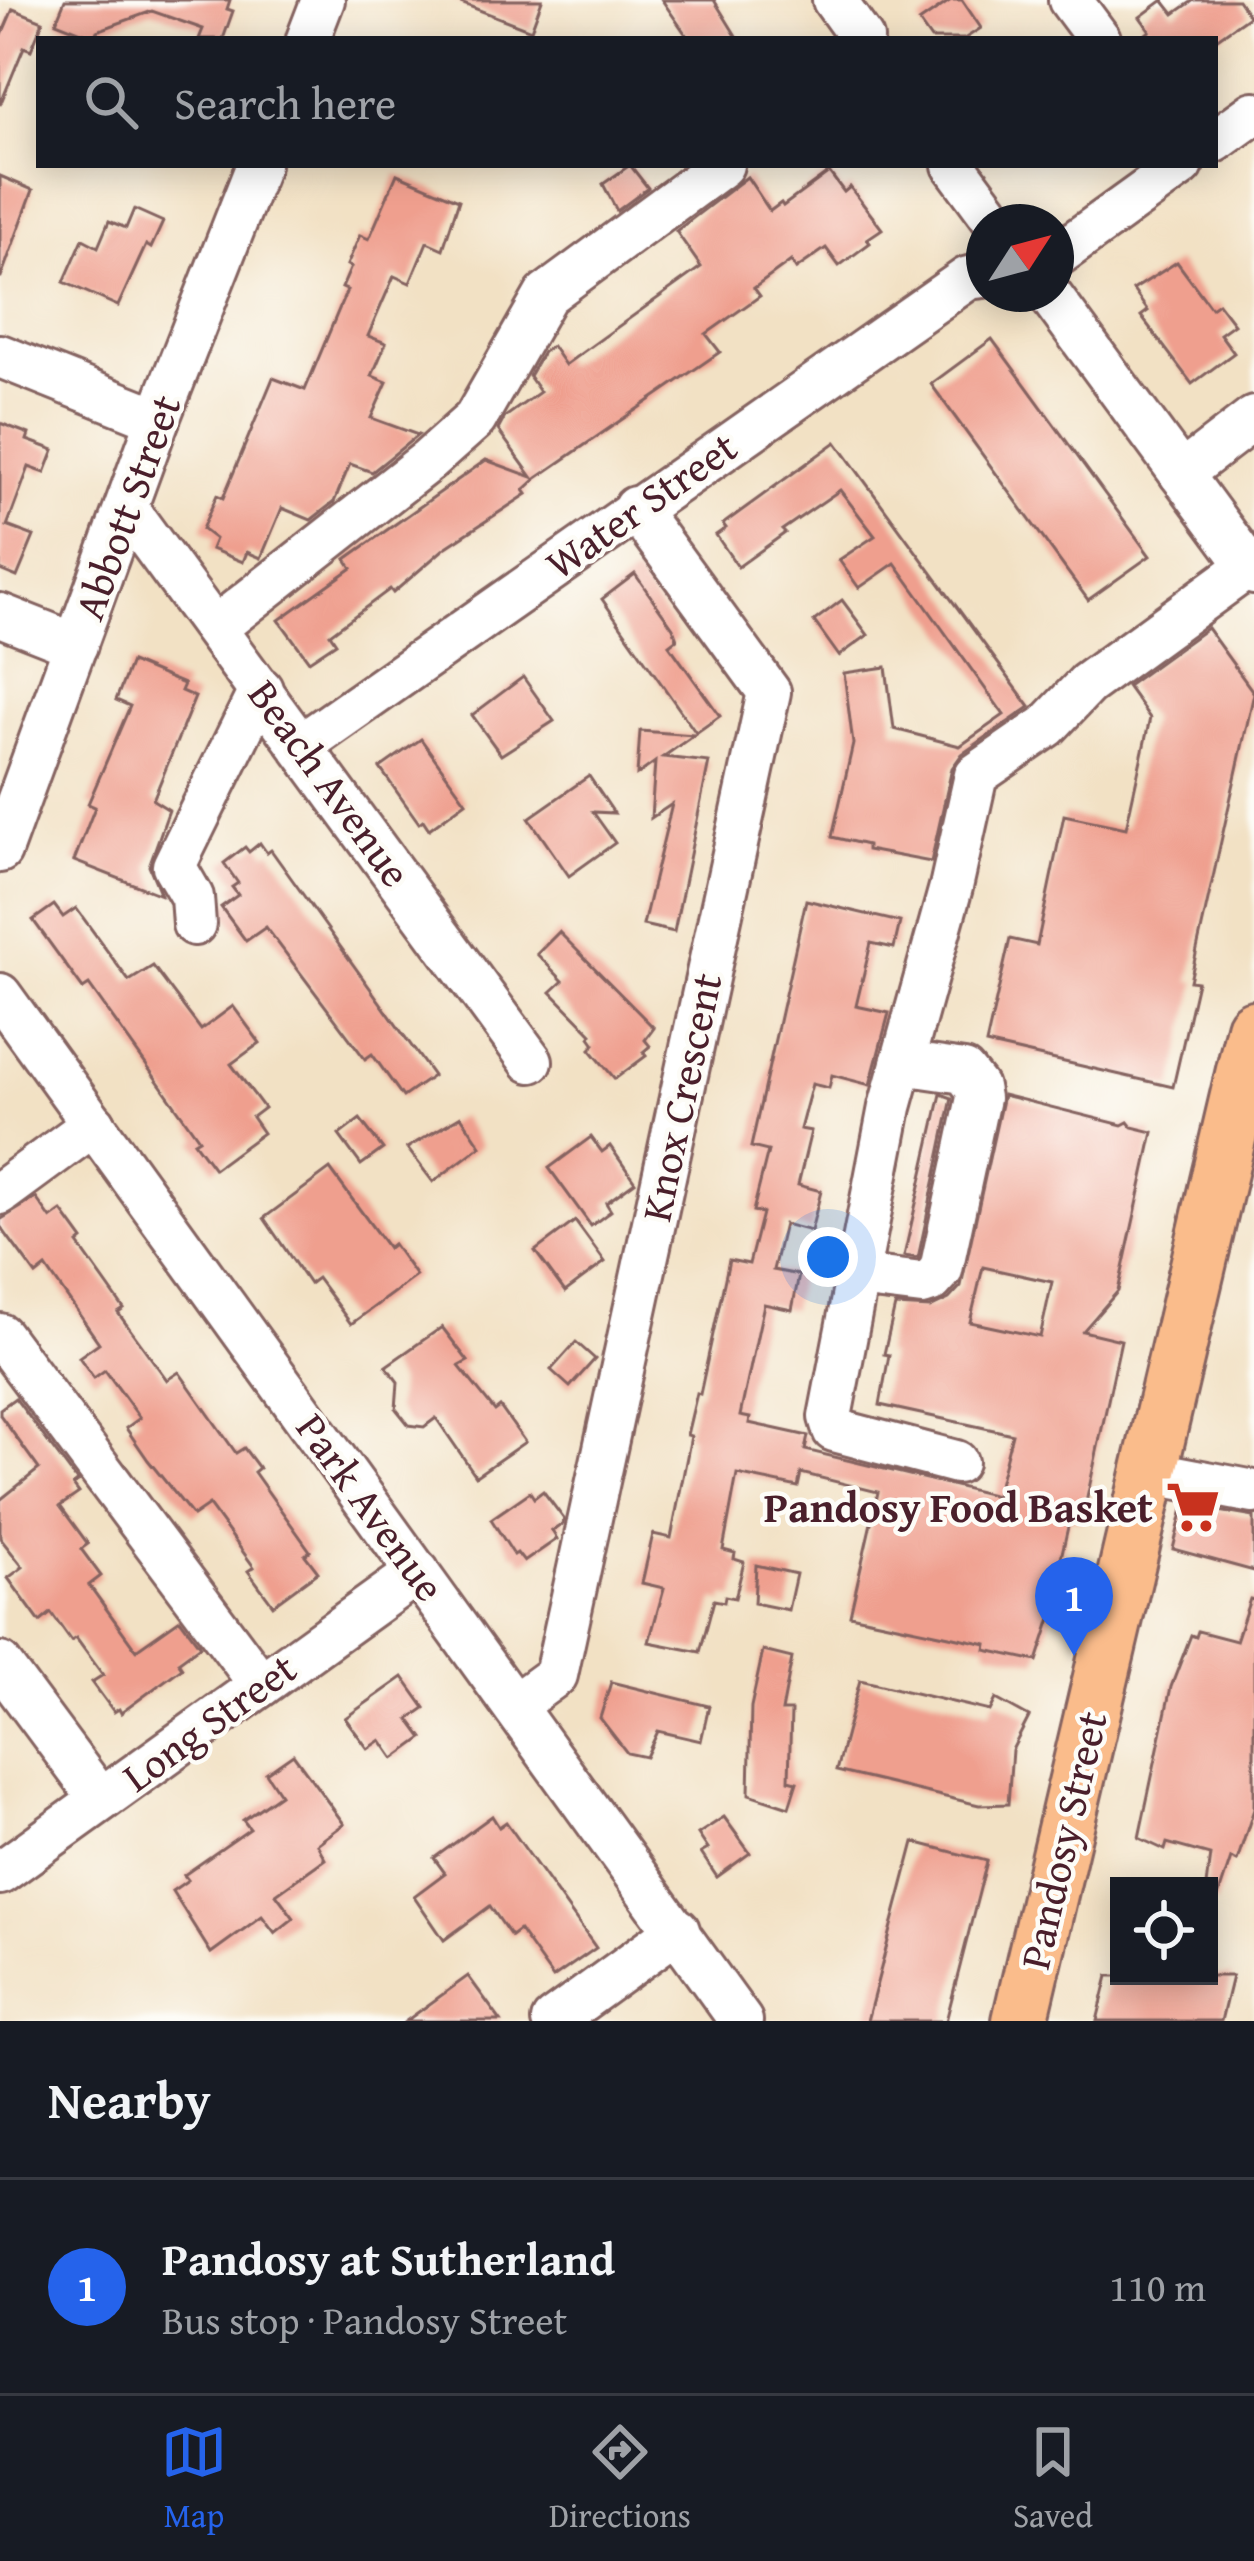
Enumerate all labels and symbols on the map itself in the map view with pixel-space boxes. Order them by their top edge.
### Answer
north arrow [966,204,1074,312]
street label: Abbott Street [58,386,196,628]
street label: Water Street [533,416,749,593]
street label: Beach Avenue [234,666,427,899]
street label: Knox Crescent [624,967,737,1227]
your location [798,1227,858,1287]
street label: Park Avenue [282,1400,461,1613]
place label: Pandosy Food Basket [764,1476,1153,1537]
supermarket icon: Pandosy Food Basket [1164,1478,1222,1536]
pin: 1 [1035,1557,1113,1656]
street label: Long Street [109,1637,308,1806]
street label: Pandosy Street [1003,1705,1122,1975]

